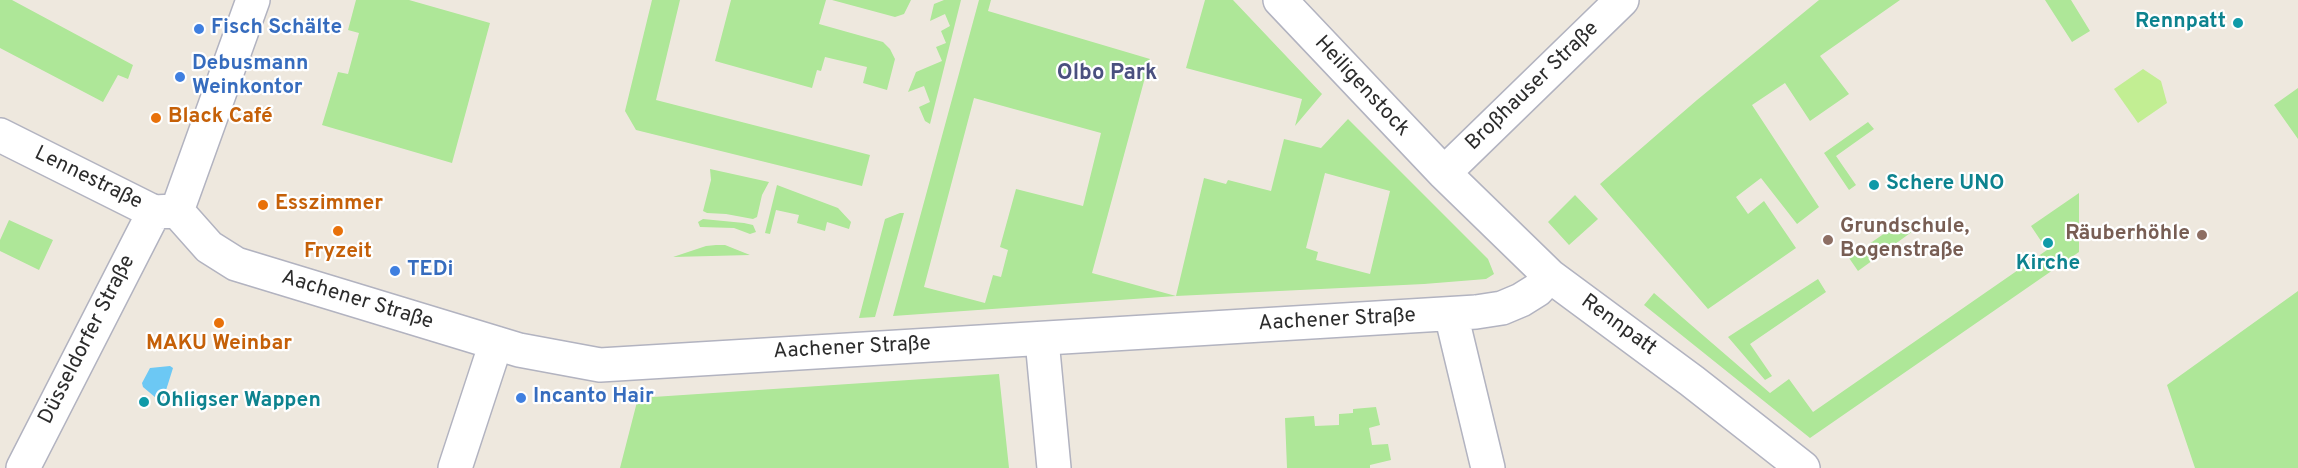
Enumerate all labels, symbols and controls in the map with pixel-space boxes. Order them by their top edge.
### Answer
place label: Rennpatt [2135,10,2226,36]
place label: Fisch Schälte [211,16,342,42]
marker: Rennpatt [2231,16,2245,30]
street label: Broßhauser Straße [1461,17,1605,157]
marker: Fisch Schälte [192,22,206,36]
street label: Heiligenstock [1308,31,1414,143]
place label: Debusmann Weinkontor [192,52,308,102]
district label: Olbo Park [1057,62,1157,88]
marker: Debusmann Weinkontor [173,70,187,84]
place label: Black Café [168,105,273,131]
marker: Black Café [149,111,163,125]
street label: Lennestraße [30,142,146,216]
place label: Schere UNO [1886,172,2004,198]
marker: Schere UNO [1867,178,1881,192]
place label: Esszimmer [275,192,383,218]
marker: Esszimmer [256,198,270,212]
place label: Grundschule, Bogenstraße [1840,215,1969,265]
place label: Räuberhöhle [2065,222,2190,248]
marker: Fryzeit [331,224,345,238]
marker: Räuberhöhle [2195,228,2209,242]
marker: Grundschule, Bogenstraße [1821,233,1835,247]
marker: Kirche [2041,236,2055,250]
place label: Fryzeit [304,240,372,266]
street label: Düsseldorfer Straße [34,251,142,429]
place label: Kirche [2016,252,2080,278]
place label: TEDi [407,258,453,284]
marker: TEDi [388,264,402,278]
street label: Aachener Straße [278,266,436,336]
street label: Rennpatt [1575,290,1661,362]
street label: Aachener Straße [1258,304,1416,338]
marker: MAKU Weinbar [212,316,226,330]
place label: MAKU Weinbar [146,332,292,358]
street label: Aachener Straße [773,332,931,366]
place label: Incanto Hair [533,385,654,411]
place label: Ohligser Wappen [156,389,321,415]
marker: Incanto Hair [514,391,528,405]
marker: Ohligser Wappen [137,395,151,409]

